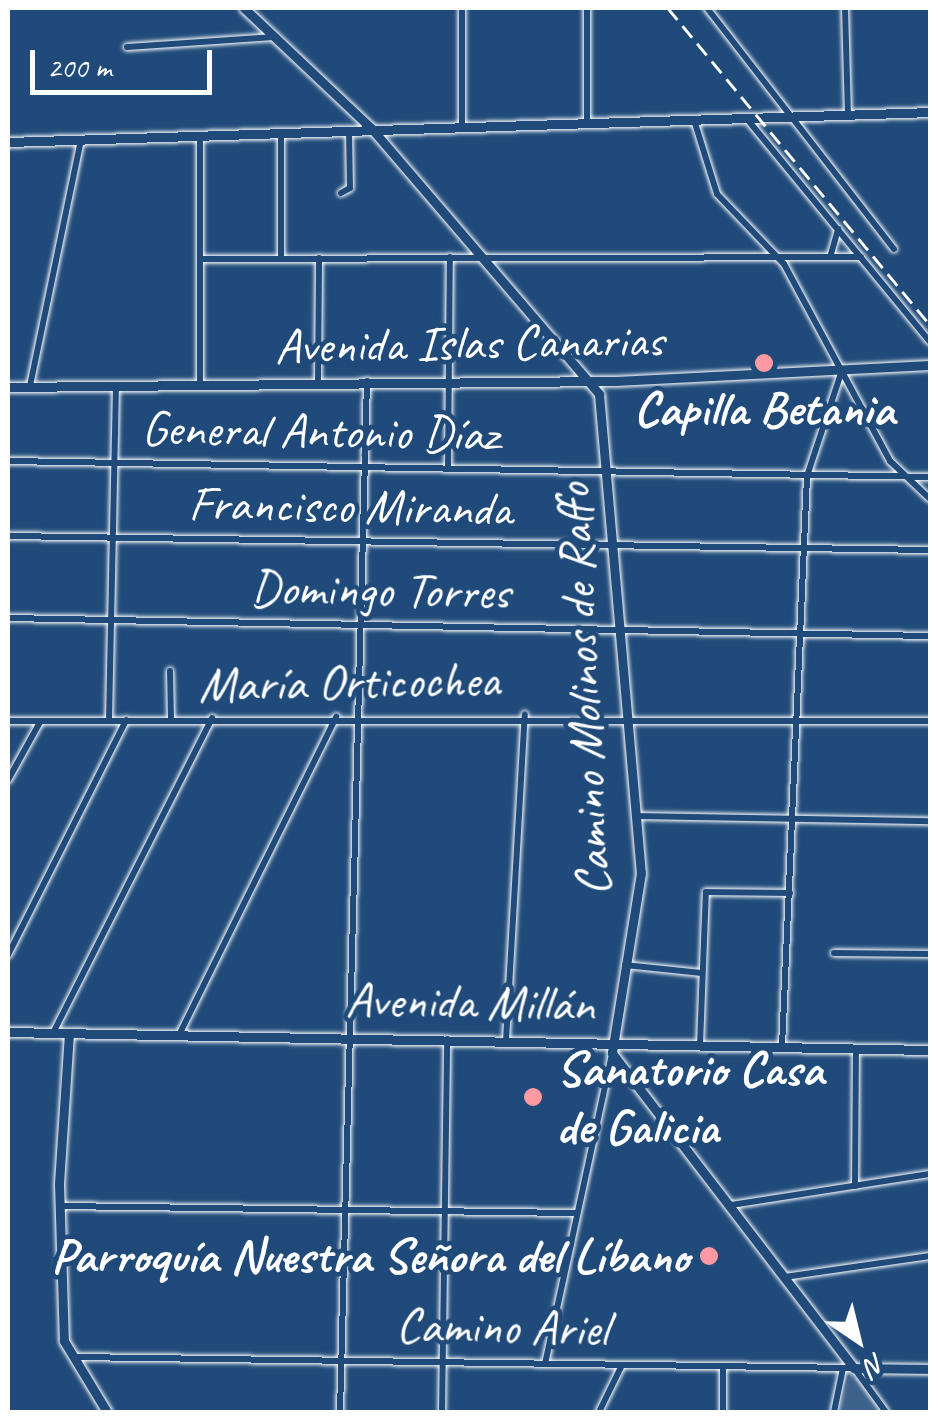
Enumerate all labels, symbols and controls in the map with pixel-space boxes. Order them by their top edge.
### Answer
scale bar [35,30,218,92]
text: 200 m [47,48,112,86]
street label: Avenida Islas Canarias [273,310,665,376]
marker: Capilla Betania [753,352,775,374]
place label: Capilla Betania [634,379,894,439]
street label: General Antonio Díaz [141,398,499,464]
street label: Francisco Miranda [188,473,512,539]
street label: Camino Molinos de Raffo [542,481,624,899]
street label: Domingo Torres [250,558,510,622]
street label: María Orticochea [197,649,501,715]
street label: Avenida Millán [345,970,595,1034]
place label: Sanatorio Casa de Galicia [556,1038,823,1156]
marker: Sanatorio Casa de Galicia [520,1084,546,1110]
place label: Parroquía Nuestra Señora del Líbano [54,1226,689,1286]
marker: Parroquía Nuestra Señora del Líbano [698,1245,720,1267]
north arrow [808,1290,908,1390]
street label: Camino Ariel [396,1295,608,1359]
text: N [858,1346,893,1384]

